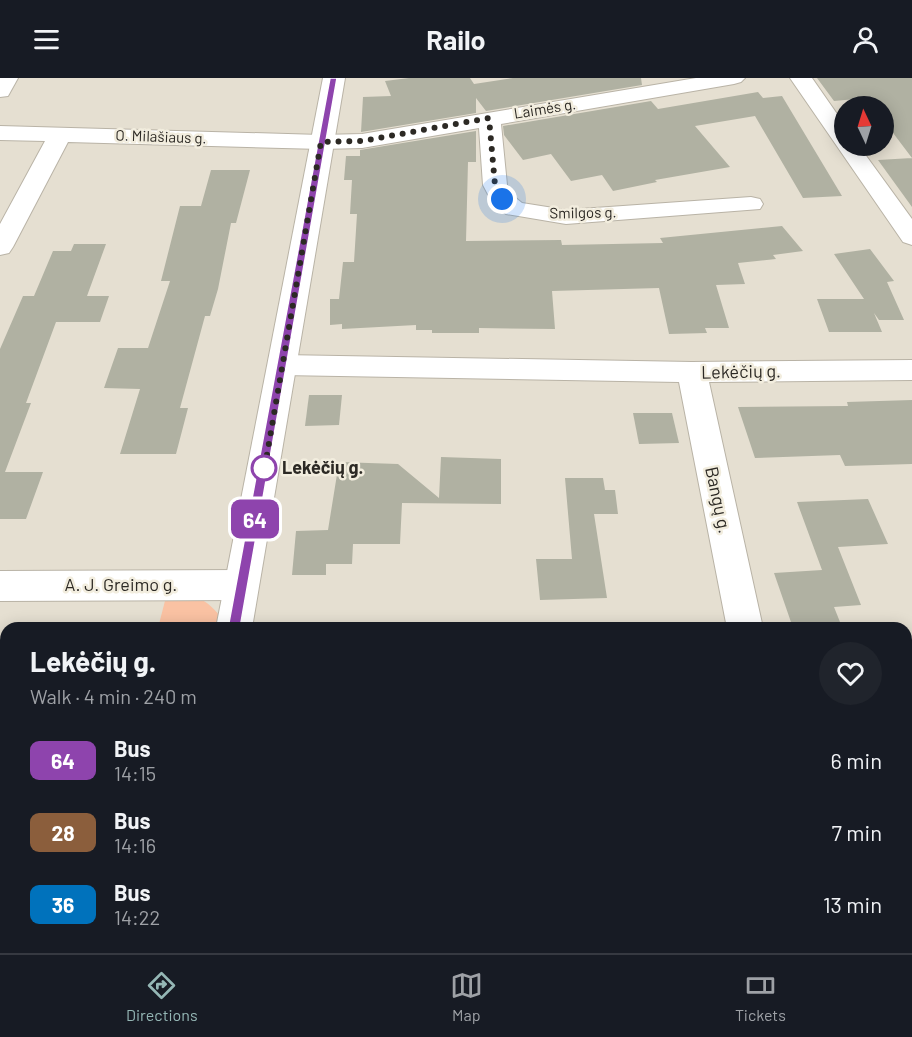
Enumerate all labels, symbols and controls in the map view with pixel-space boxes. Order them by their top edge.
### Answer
icon: menu [30,23,63,56]
text: Railo [426,23,486,55]
icon: person [849,23,882,56]
street label: Laimės g. [513,94,577,122]
north arrow [834,96,894,156]
map controls [834,96,894,156]
street label: O. Milašiaus g. [115,125,207,147]
your location [487,184,517,214]
street label: Smilgos g. [549,202,617,222]
street label: Lekėčių g. [701,359,781,383]
marker: Lekėčių g. [251,455,277,481]
place label: Lekėčių g. [282,456,363,478]
street label: Bangų g. [701,464,737,535]
line badge: 64 [228,500,282,538]
text: 64 [243,507,267,532]
street label: A. J. Greimo g. [65,573,177,595]
button: heart [819,642,882,705]
text: Lekėčių g. [30,644,156,678]
text: Walk · 4 min · 240 m [30,684,197,708]
text: Bus [114,735,151,761]
text: 6 min [831,747,882,773]
text: 64 [51,748,75,773]
text: 14:15 [114,761,156,785]
text: Bus [114,807,151,833]
text: 7 min [832,819,882,845]
text: 28 [51,820,75,845]
text: 14:16 [114,833,156,857]
text: Bus [114,879,151,905]
text: 13 min [823,891,882,917]
text: 36 [52,892,74,917]
text: 14:22 [114,905,160,929]
tab: Directions [126,969,198,1024]
tab: Map [450,969,483,1024]
tab: Tickets [735,969,786,1024]

